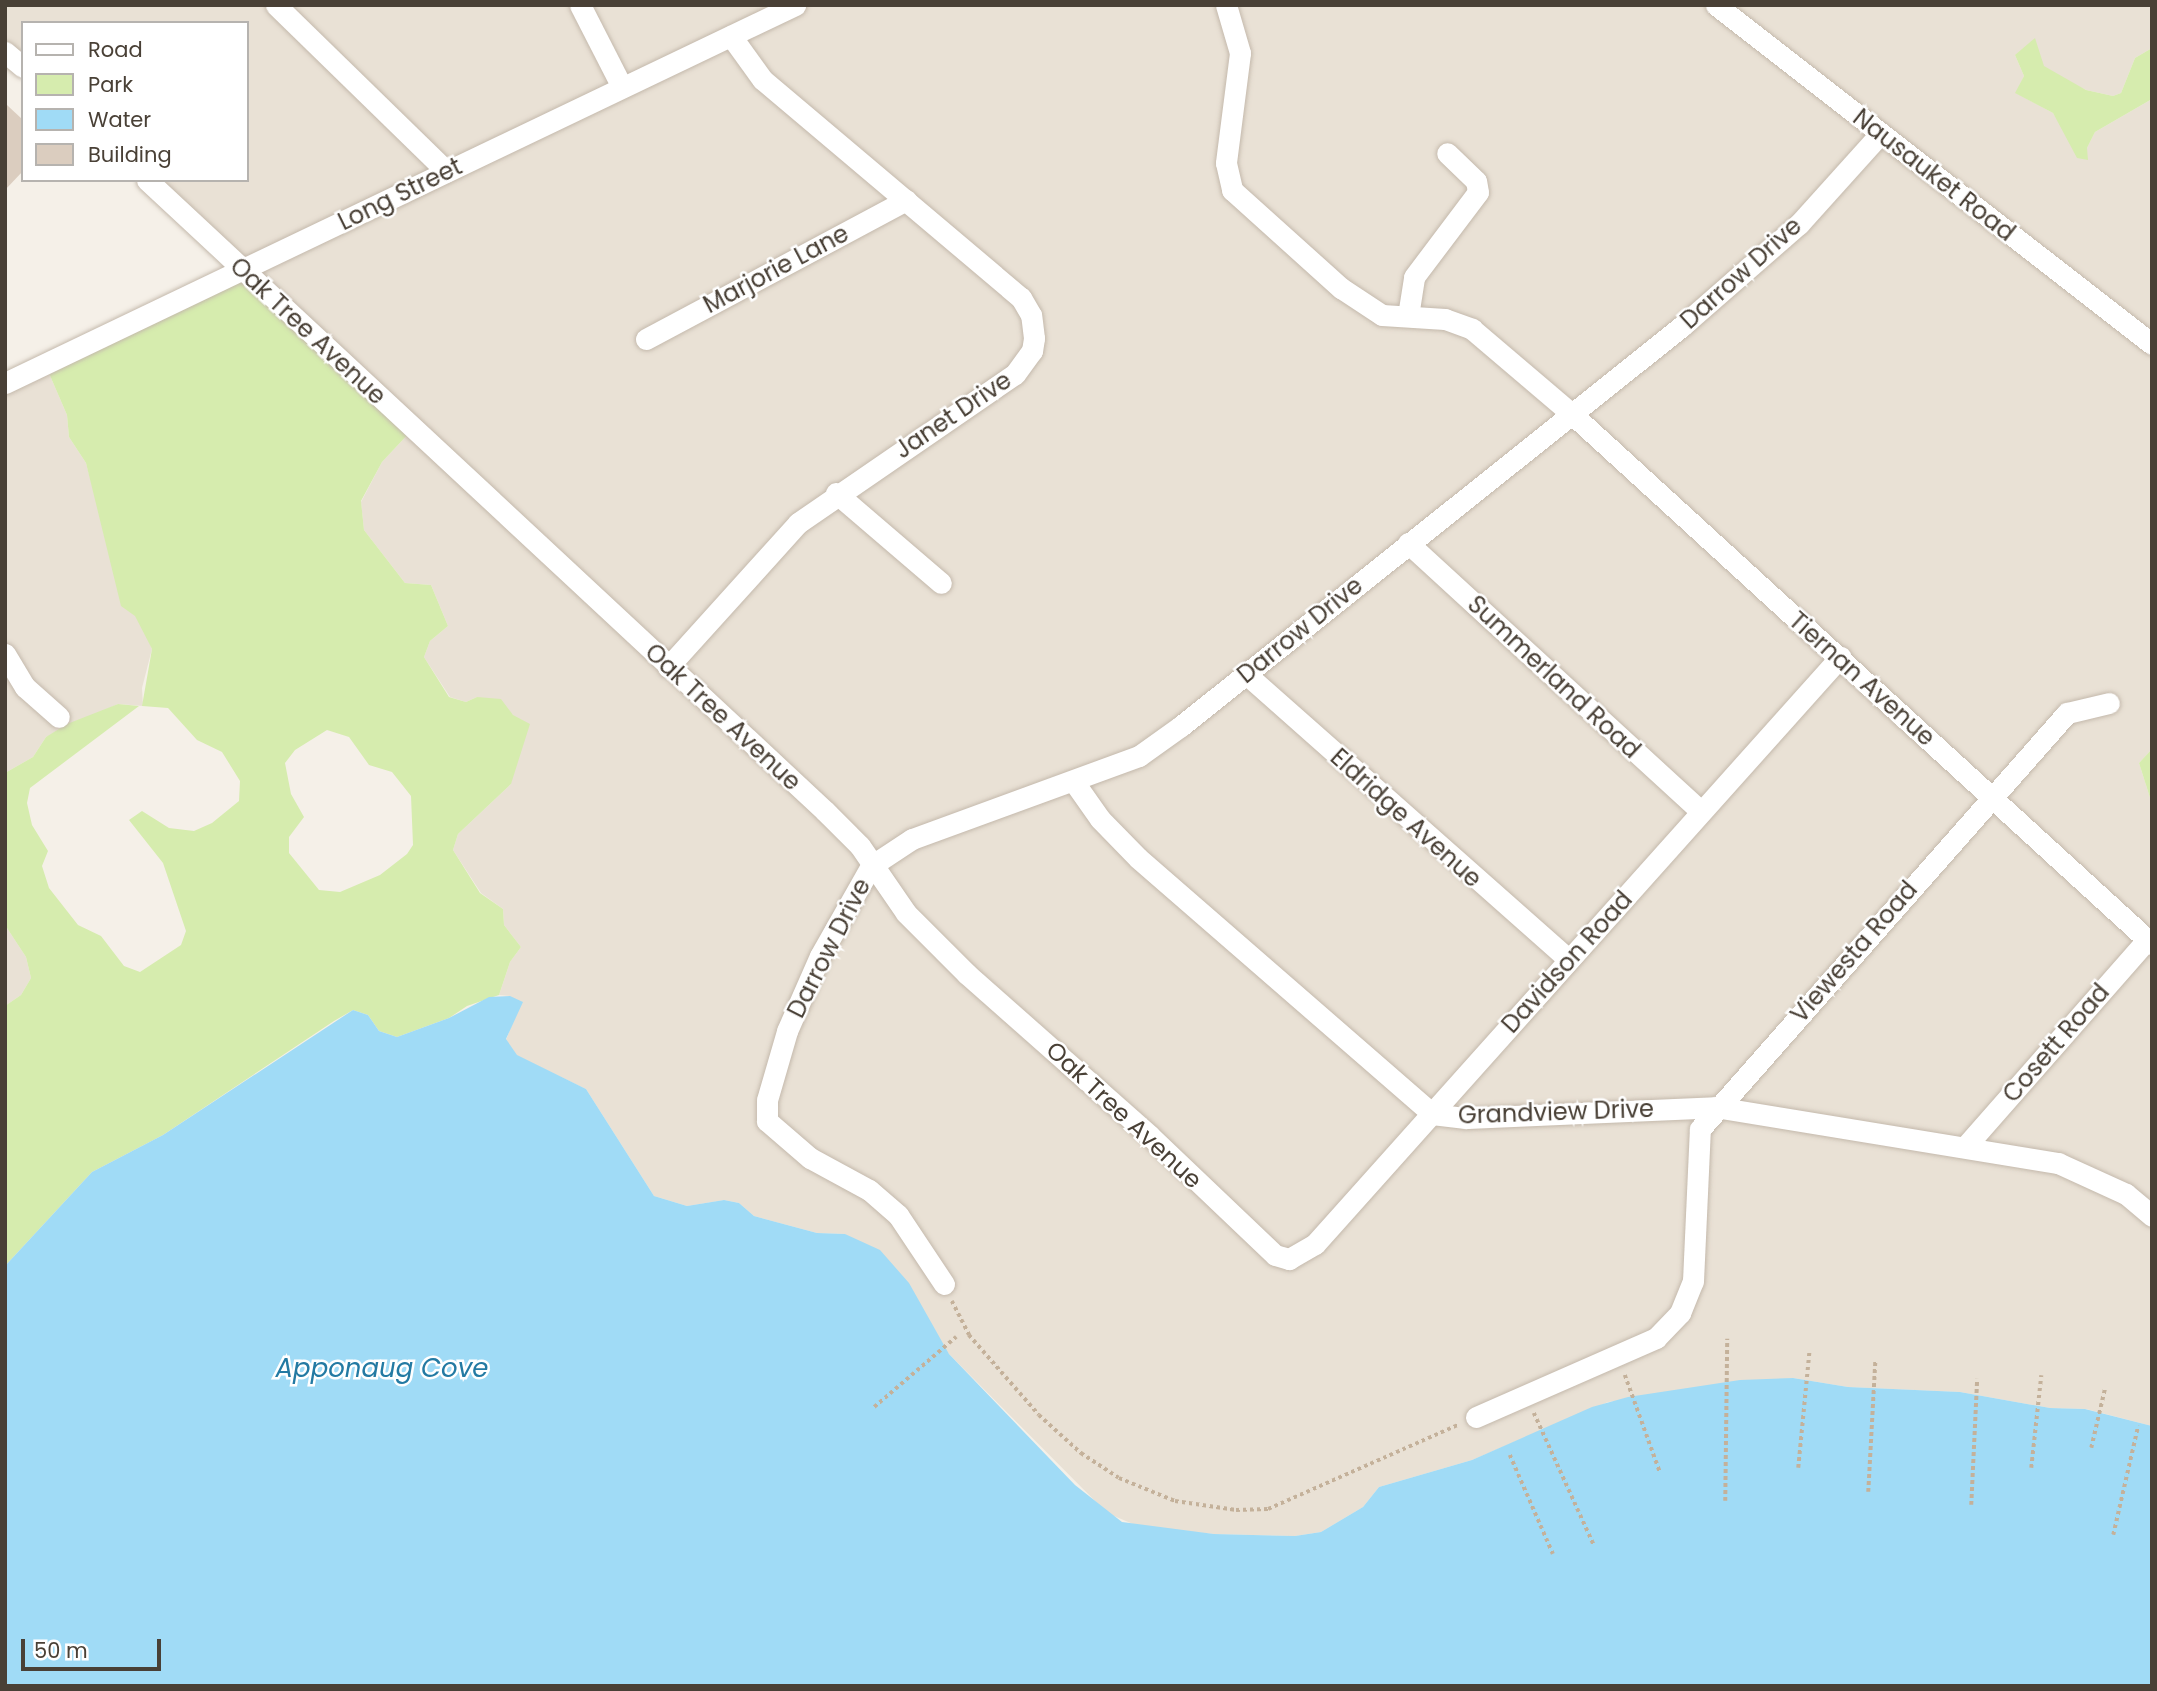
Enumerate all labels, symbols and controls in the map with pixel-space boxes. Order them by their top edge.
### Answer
legend [21,21,248,182]
text: Road [88,35,143,64]
text: Park [88,70,133,99]
street label: Nausauket Road [1847,103,2021,247]
text: Water [88,105,151,134]
text: Building [88,140,172,169]
street label: Long Street [333,152,467,236]
street label: Darrow Drive [1675,211,1807,335]
street label: Marjorie Lane [699,219,853,319]
street label: Oak Tree Avenue [224,252,392,410]
street label: Janet Drive [889,365,1017,465]
street label: Darrow Drive [1232,571,1368,689]
street label: Summerland Road [1462,590,1646,764]
street label: Tiernan Avenue [1783,606,1941,752]
street label: Oak Tree Avenue [639,638,807,796]
street label: Eldridge Avenue [1325,743,1487,893]
street label: Darrow Drive [782,873,876,1023]
street label: Viewesta Road [1785,875,1923,1029]
street label: Davidson Road [1496,885,1638,1039]
street label: Cosett Road [1997,978,2115,1108]
street label: Oak Tree Avenue [1040,1036,1208,1194]
street label: Grandview Drive [1458,1094,1654,1130]
water label: Apponaug Cove [276,1353,488,1385]
scale bar [24,1624,164,1668]
text: 50 m [34,1636,88,1665]

